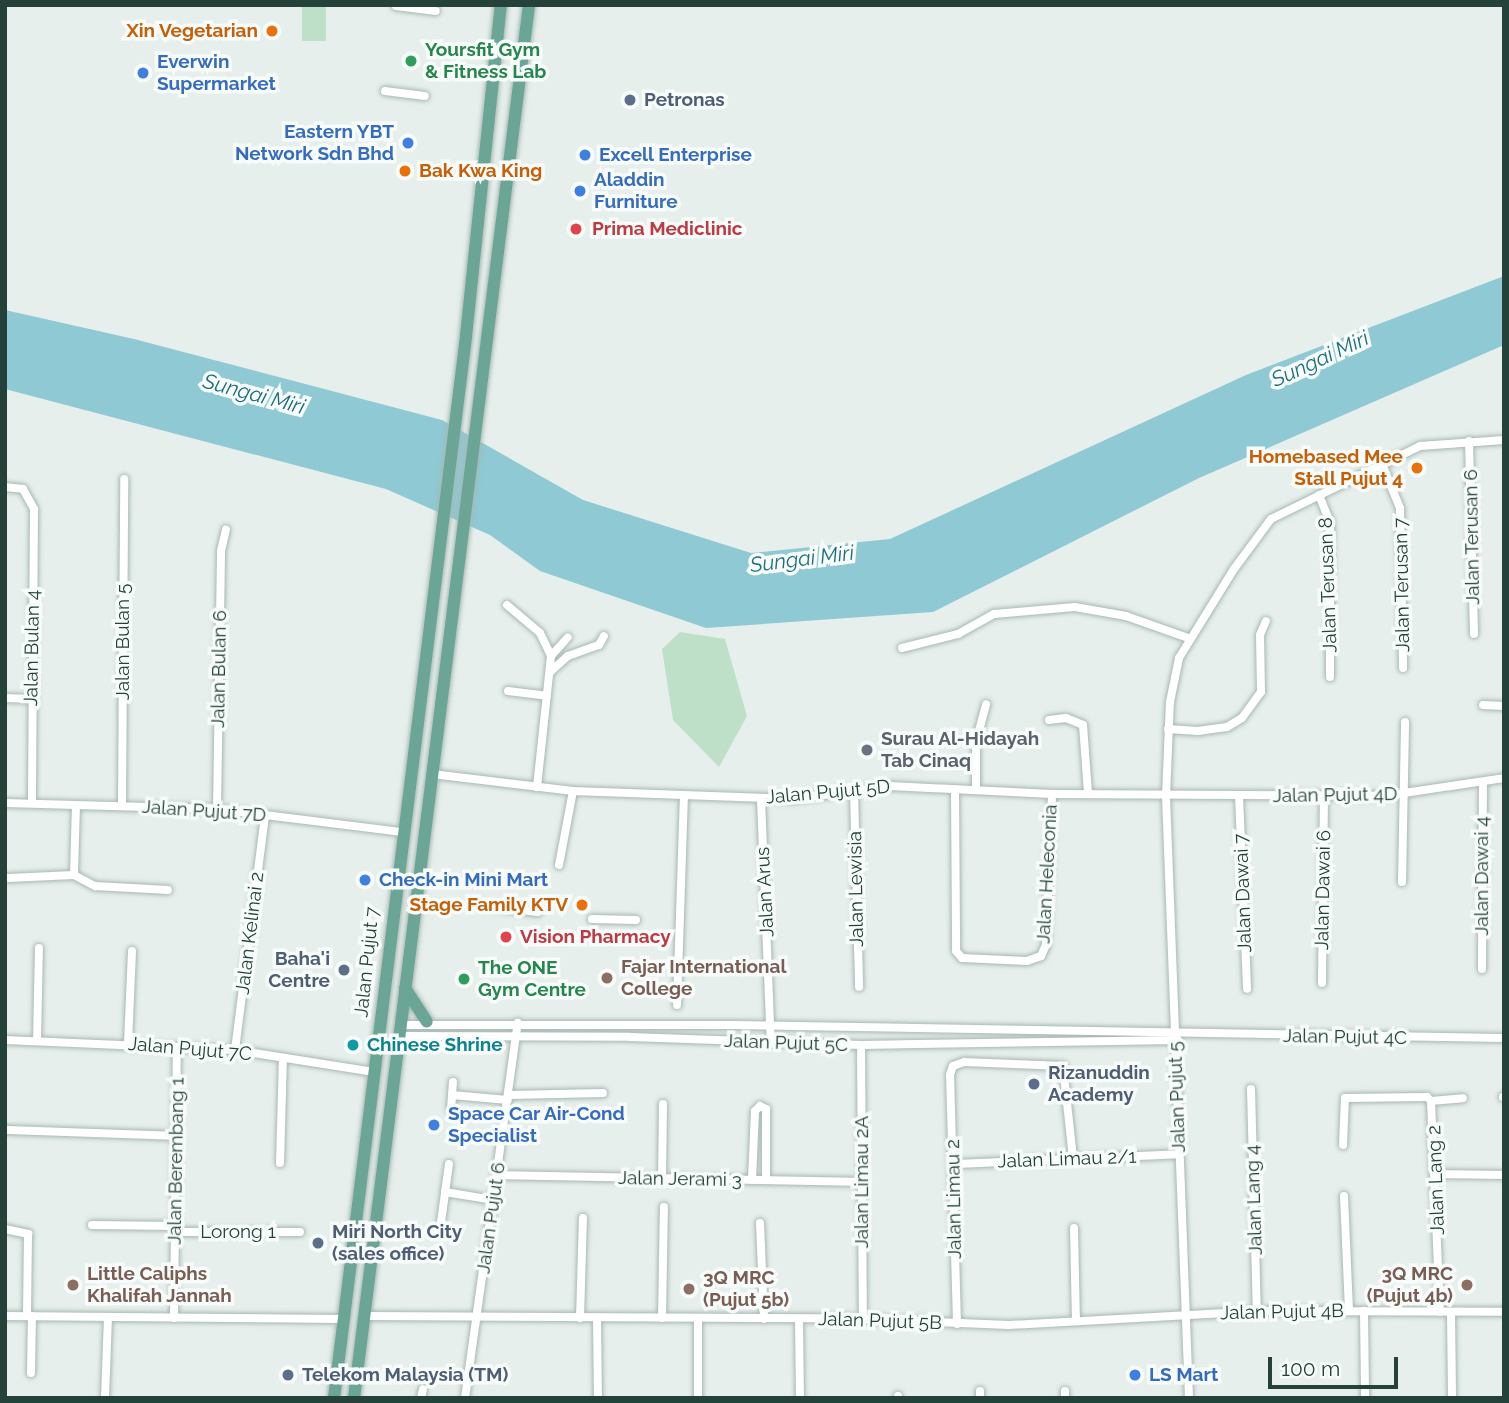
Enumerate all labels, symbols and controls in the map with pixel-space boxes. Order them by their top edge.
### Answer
place label: Xin Vegetarian [126,20,258,42]
marker: Xin Vegetarian [264,23,280,39]
place label: Yoursfit Gym & Fitness Lab [425,39,546,83]
place label: Everwin Supermarket [157,51,276,95]
marker: Yoursfit Gym & Fitness Lab [403,53,419,69]
marker: Everwin Supermarket [135,65,151,81]
place label: Petronas [644,89,725,111]
marker: Petronas [622,92,638,108]
place label: Eastern YBT Network Sdn Bhd [235,121,394,165]
marker: Eastern YBT Network Sdn Bhd [400,135,416,151]
place label: Excell Enterprise [599,144,752,166]
marker: Excell Enterprise [577,147,593,163]
place label: Bak Kwa King [419,160,542,182]
marker: Bak Kwa King [397,163,413,179]
place label: Aladdin Furniture [594,169,678,213]
marker: Aladdin Furniture [572,183,588,199]
place label: Prima Mediclinic [592,218,743,240]
marker: Prima Mediclinic [566,219,586,239]
water label: Sungai Miri [1267,326,1373,392]
water label: Sungai Miri [200,368,308,420]
place label: Homebased Mee Stall Pujut 4 [1249,446,1403,490]
marker: Homebased Mee Stall Pujut 4 [1409,460,1425,476]
street label: Jalan Terusan 6 [1459,469,1485,605]
street label: Jalan Terusan 8 [1314,517,1342,653]
street label: Jalan Terusan 7 [1389,517,1415,653]
water label: Sungai Miri [749,540,855,578]
street label: Jalan Bulan 5 [112,584,134,700]
street label: Jalan Bulan 4 [20,590,44,706]
street label: Jalan Bulan 6 [207,610,231,728]
place label: Surau Al-Hidayah Tab Cinaq [881,728,1040,772]
marker: Surau Al-Hidayah Tab Cinaq [859,742,875,758]
street label: Jalan Pujut 5D [765,775,891,809]
street label: Jalan Pujut 4D [1273,783,1397,807]
street label: Jalan Pujut 7D [141,795,267,827]
street label: Jalan Heleconia [1032,804,1062,944]
street label: Jalan Dawai 4 [1471,816,1493,936]
street label: Jalan Dawai 6 [1311,830,1335,950]
street label: Jalan Lewisia [844,831,868,947]
street label: Jalan Dawai 7 [1230,833,1256,953]
street label: Jalan Arus [751,846,779,938]
place label: Check-in Mini Mart [379,869,548,891]
street label: Jalan Kelinai 2 [231,870,269,996]
marker: Check-in Mini Mart [357,872,373,888]
place label: Stage Family KTV [409,894,568,916]
marker: Stage Family KTV [574,897,590,913]
street label: Jalan Pujut 7 [350,906,384,1018]
place label: Vision Pharmacy [520,926,671,948]
marker: Vision Pharmacy [498,929,514,945]
place label: Baha'i Centre [268,948,330,992]
place label: Fajar International College [621,956,787,1000]
place label: The ONE Gym Centre [478,957,586,1001]
marker: Baha'i Centre [336,962,352,978]
marker: Fajar International College [599,970,615,986]
marker: The ONE Gym Centre [456,971,472,987]
street label: Jalan Pujut 4C [1283,1025,1407,1049]
street label: Jalan Pujut 5C [724,1029,848,1057]
street label: Jalan Pujut 7C [127,1032,253,1066]
place label: Chinese Shrine [367,1034,503,1056]
marker: Chinese Shrine [345,1037,361,1053]
street label: Jalan Pujut 5 [1164,1041,1190,1153]
place label: Rizanuddin Academy [1048,1062,1150,1106]
marker: Rizanuddin Academy [1026,1076,1042,1092]
street label: Jalan Berembang 1 [163,1077,189,1245]
place label: Space Car Air-Cond Specialist [448,1103,626,1147]
street label: Jalan Limau 2A [851,1116,873,1248]
marker: Space Car Air-Cond Specialist [426,1117,442,1133]
street label: Jalan Lang 2 [1423,1125,1449,1235]
street label: Jalan Limau 2 [942,1139,966,1259]
street label: Jalan Limau 2/1 [997,1145,1137,1173]
street label: Jalan Lang 4 [1241,1145,1267,1255]
street label: Jalan Pujut 6 [472,1161,510,1275]
street label: Jalan Jerami 3 [618,1167,742,1191]
street label: Lorong 1 [200,1221,276,1243]
place label: Miri North City (sales office) [332,1221,462,1265]
marker: Miri North City (sales office) [310,1235,326,1251]
place label: Little Caliphs Khalifah Jannah [87,1263,232,1307]
place label: 3Q MRC (Pujut 4b) [1367,1263,1453,1307]
place label: 3Q MRC (Pujut 5b) [703,1267,789,1311]
marker: Little Caliphs Khalifah Jannah [65,1277,81,1293]
marker: 3Q MRC (Pujut 4b) [1459,1277,1475,1293]
marker: 3Q MRC (Pujut 5b) [681,1281,697,1297]
street label: Jalan Pujut 4B [1220,1300,1344,1324]
street label: Jalan Pujut 5B [818,1307,942,1335]
scale bar [1271,1344,1400,1388]
text: 100 m [1281,1356,1340,1381]
place label: Telekom Malaysia (TM) [302,1364,508,1386]
place label: LS Mart [1149,1364,1218,1386]
marker: Telekom Malaysia (TM) [280,1367,296,1383]
marker: LS Mart [1127,1367,1143,1383]

